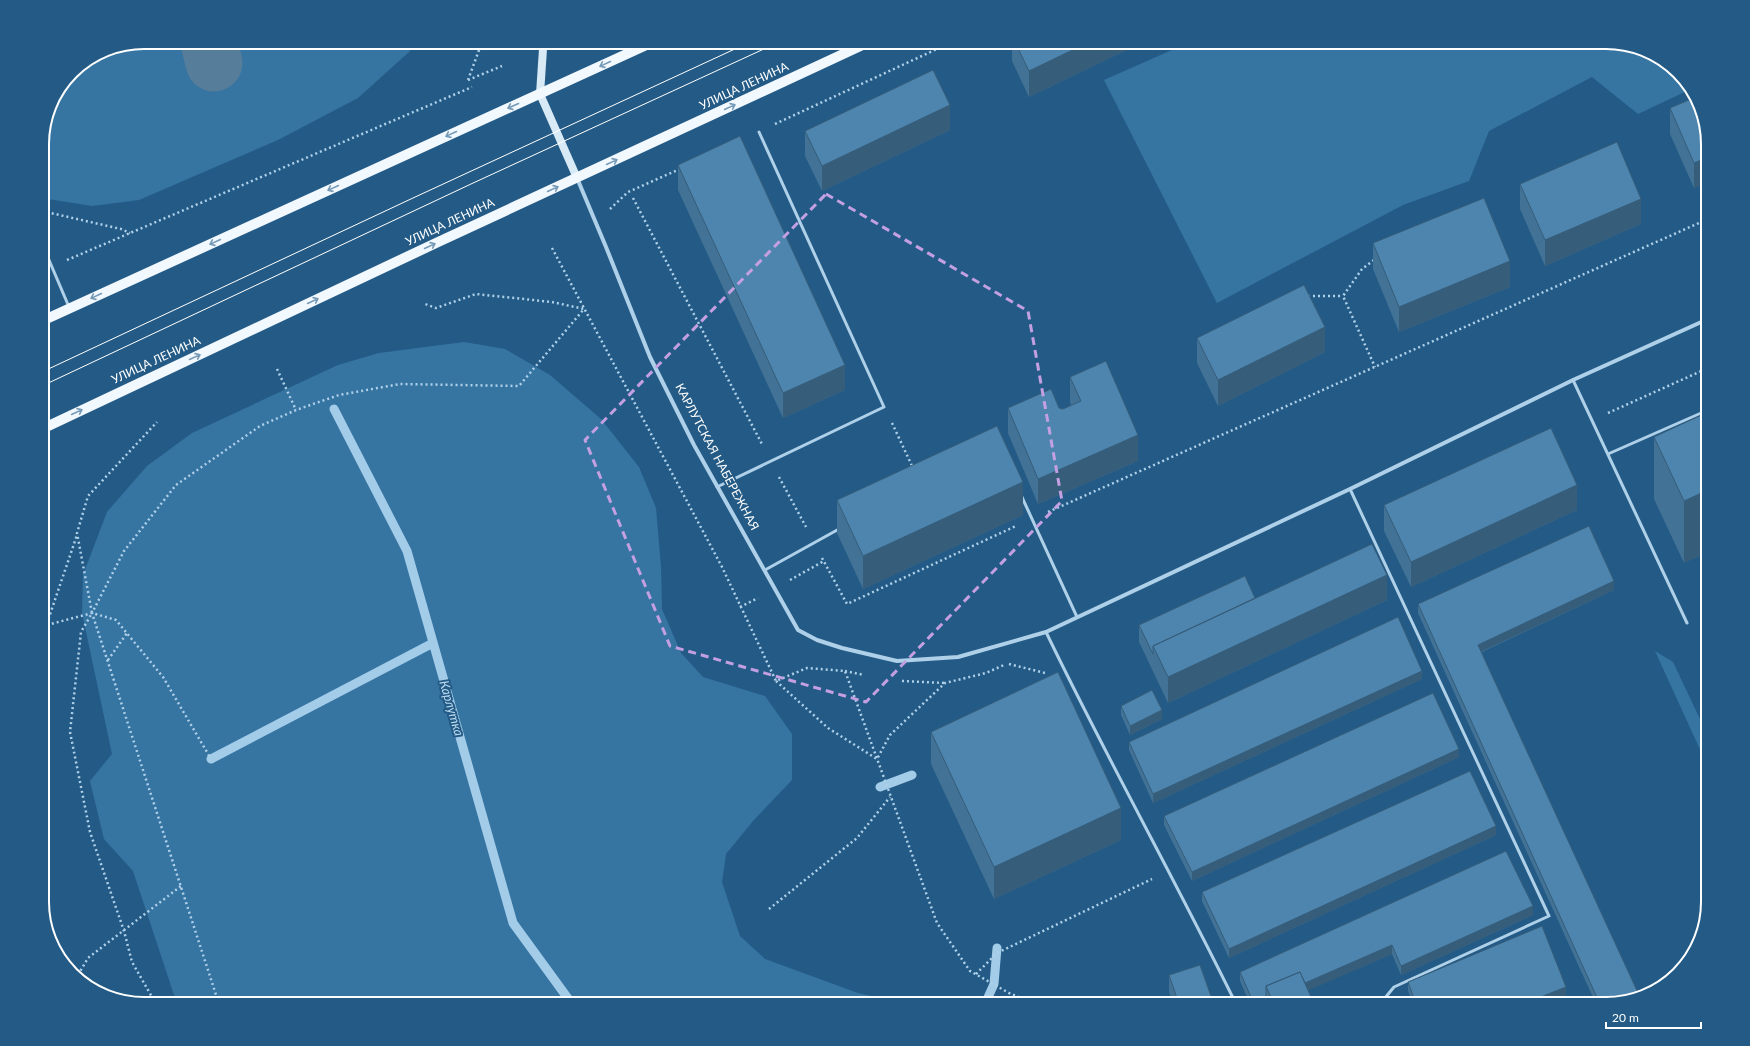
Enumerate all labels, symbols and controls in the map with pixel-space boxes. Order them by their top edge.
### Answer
street label: УЛИЦА ЛЕНИНА [697,58,791,113]
one-way arrow [599,61,611,68]
one-way arrow [507,103,519,110]
one-way arrow [724,103,736,110]
one-way arrow [445,131,457,138]
one-way arrow [606,158,618,165]
one-way arrow [327,185,339,192]
one-way arrow [547,185,559,192]
street label: УЛИЦА ЛЕНИНА [403,194,497,249]
one-way arrow [209,239,221,246]
one-way arrow [424,242,436,249]
one-way arrow [91,293,103,300]
one-way arrow [306,297,318,304]
street label: УЛИЦА ЛЕНИНА [109,332,203,387]
one-way arrow [189,353,201,360]
street label: КАРЛУТСКАЯ НАБЕРЕЖНАЯ [672,381,763,533]
one-way arrow [71,408,83,415]
water label: Карлутка [436,678,468,738]
scale bar [1606,1004,1701,1030]
text: 20 m [1612,1010,1639,1025]

